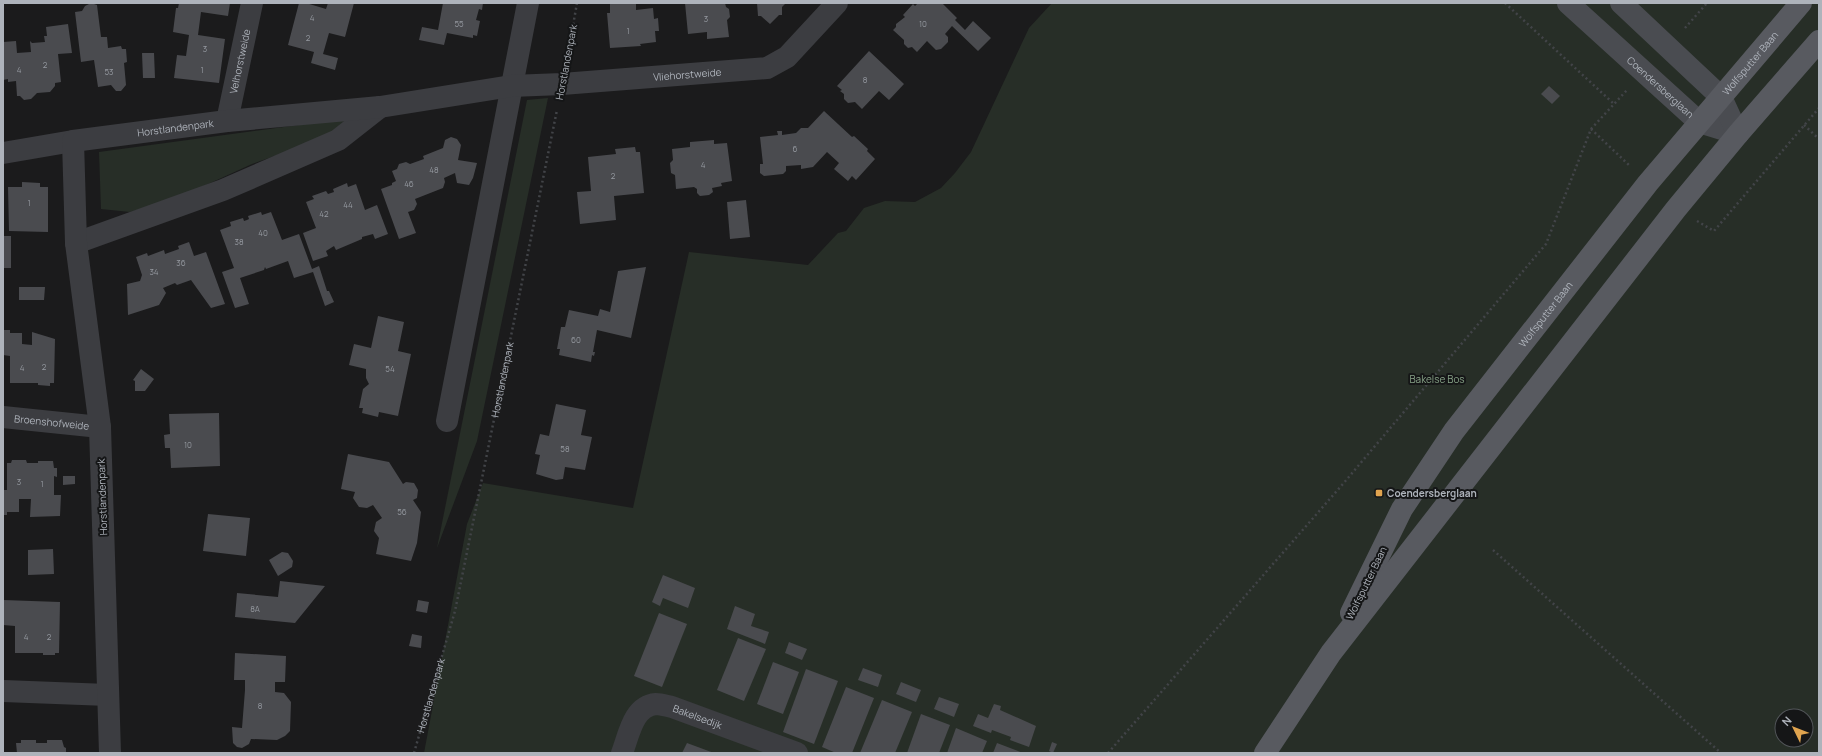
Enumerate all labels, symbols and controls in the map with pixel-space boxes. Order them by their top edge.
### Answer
house number: 4 [310,12,315,23]
house number: 3 [704,13,708,24]
house number: 55 [454,18,464,29]
house number: 10 [919,18,927,29]
street label: Horstlandenpark [552,22,580,101]
house number: 1 [626,25,630,36]
street label: Velhorstweide [226,28,253,95]
street label: Wolfsputter Baan [1719,28,1781,98]
house number: 2 [306,32,311,43]
house number: 3 [203,43,207,54]
street label: Coendersberglaan [1624,53,1697,121]
house number: 2 [43,59,48,70]
house number: 4 [17,64,22,75]
house number: 1 [200,64,204,75]
street label: Vliehorstweide [653,65,722,84]
house number: 53 [104,66,114,77]
house number: 8 [863,74,868,85]
street label: Horstlandenpark [136,116,215,140]
house number: 6 [793,143,798,154]
house number: 4 [701,159,706,170]
house number: 48 [429,164,439,175]
house number: 2 [611,170,616,181]
house number: 46 [404,178,414,189]
house number: 1 [27,197,31,208]
house number: 44 [343,199,353,210]
house number: 42 [319,208,329,219]
house number: 40 [258,227,268,238]
house number: 38 [234,236,244,247]
house number: 36 [176,257,186,268]
house number: 34 [149,266,159,277]
street label: Wolfsputter Baan [1515,278,1576,350]
house number: 60 [571,334,581,345]
street label: Horstlandenpark [488,339,517,419]
house number: 2 [42,361,47,372]
house number: 4 [20,362,25,373]
house number: 54 [385,363,395,374]
park label: Bakelse Bos [1409,372,1465,386]
street label: Broenshofweide [14,411,90,433]
house number: 10 [184,439,192,450]
house number: 58 [560,443,570,454]
street label: Horstlandenpark [94,457,110,536]
house number: 3 [17,476,21,487]
house number: 1 [40,478,44,489]
place label: Coendersberglaan [1387,486,1477,500]
marker: Coendersberglaan [1374,488,1384,498]
house number: 56 [397,506,407,517]
street label: Wolfsputter Baan [1342,544,1390,622]
house number: 8A [250,603,260,614]
house number: 4 [24,631,29,642]
house number: 2 [47,631,52,642]
street label: Horstlandenpark [413,655,448,734]
house number: 8 [258,700,263,711]
street label: Bakelsedijk [671,701,725,732]
north arrow [1774,708,1814,748]
text: N [1778,713,1795,729]

